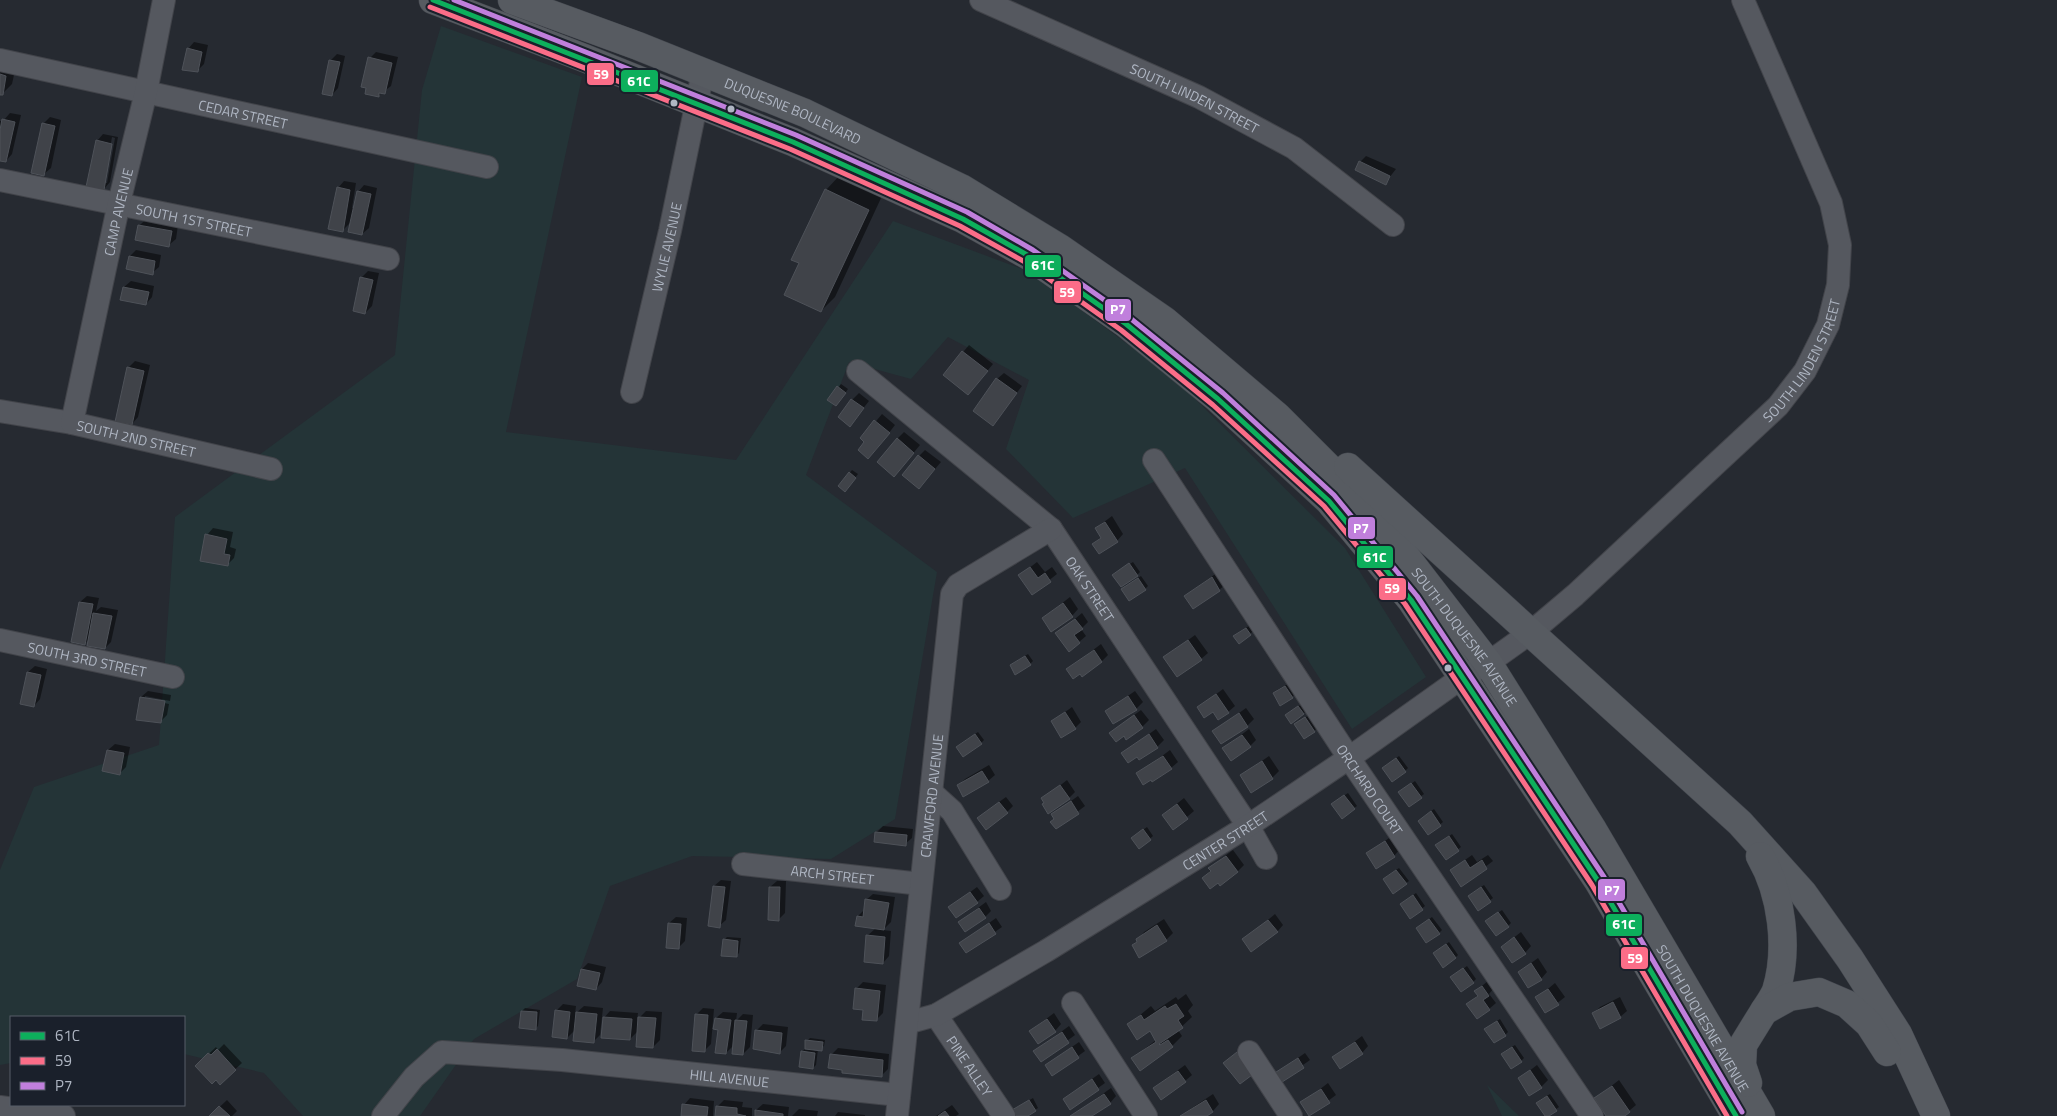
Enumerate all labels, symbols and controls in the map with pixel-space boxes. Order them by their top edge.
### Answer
street label: SOUTH LINDEN STREET [1127,57,1264,138]
line badge: 59 [586,62,615,86]
text: 59 [593,63,609,84]
line badge: 61C [620,69,659,93]
text: 61C [627,70,651,91]
street label: DUQUESNE BOULEVARD [722,71,865,149]
street label: CEDAR STREET [197,93,290,134]
unlabelled marker [669,98,679,108]
unlabelled marker [726,104,736,114]
street label: CAMP AVENUE [98,166,138,258]
street label: SOUTH 1ST STREET [134,197,255,242]
street label: WYLIE AVENUE [646,200,686,294]
line badge: 61C [1024,254,1062,278]
text: 61C [1031,254,1055,275]
line badge: 59 [1053,280,1082,304]
text: 59 [1059,281,1075,302]
street label: SOUTH LINDEN STREET [1757,296,1845,426]
line badge: P7 [1104,298,1132,322]
text: P7 [1110,298,1126,319]
street label: SOUTH 2ND STREET [75,414,199,462]
line badge: P7 [1347,516,1376,540]
text: P7 [1353,517,1369,538]
line badge: 61C [1356,545,1394,569]
text: 61C [1363,546,1387,567]
street label: OAK STREET [1061,552,1120,626]
street label: SOUTH DUQUESNE AVENUE [1407,562,1523,710]
line badge: 59 [1378,577,1407,601]
text: 59 [1384,577,1400,598]
street label: SOUTH 3RD STREET [26,636,149,682]
unlabelled marker [1443,663,1453,673]
street label: CRAWFORD AVENUE [914,733,948,859]
street label: ORCHARD COURT [1332,740,1409,839]
street label: CENTER STREET [1178,805,1273,875]
street label: ARCH STREET [790,859,876,889]
line badge: P7 [1597,878,1626,902]
text: P7 [1604,879,1620,900]
line badge: 61C [1605,913,1643,937]
text: 61C [1612,913,1636,934]
street label: SOUTH DUQUESNE AVENUE [1652,940,1755,1096]
line badge: 59 [1620,946,1649,970]
text: 59 [1627,947,1643,968]
legend [10,1016,185,1106]
text: 61C [55,1024,80,1047]
street label: PINE ALLEY [942,1031,998,1101]
text: 59 [55,1049,72,1072]
street label: HILL AVENUE [689,1063,770,1092]
text: P7 [55,1074,72,1097]

